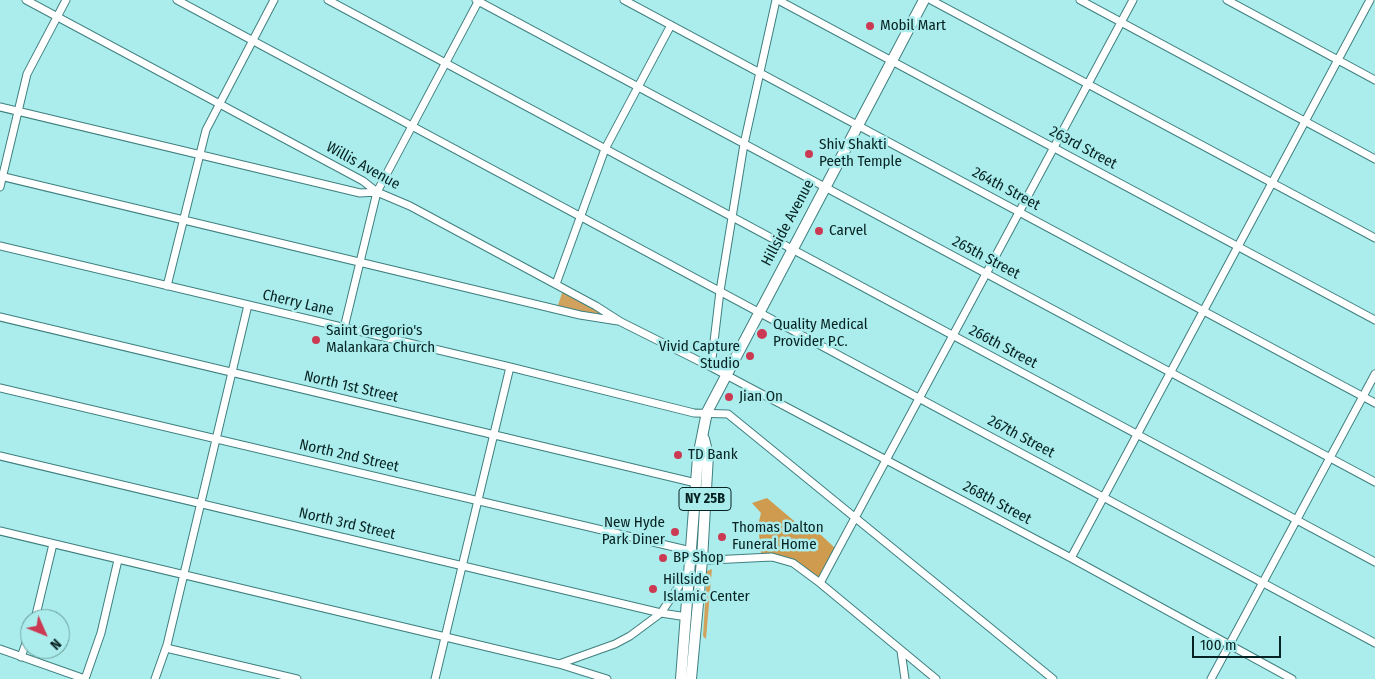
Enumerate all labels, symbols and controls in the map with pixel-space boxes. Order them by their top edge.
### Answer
place label: Mobil Mart [880,17,946,35]
marker: Mobil Mart [864,20,876,32]
street label: 263rd Street [1046,123,1120,173]
place label: Shiv Shakti Peeth Temple [819,136,902,171]
street label: Willis Avenue [323,138,403,194]
marker: Shiv Shakti Peeth Temple [803,148,815,160]
street label: 264th Street [969,164,1043,214]
street label: Hillside Avenue [758,177,818,269]
place label: Carvel [829,222,867,240]
marker: Carvel [813,225,825,237]
street label: 265th Street [949,233,1023,283]
street label: Cherry Lane [261,286,335,320]
place label: Quality Medical Provider P.C. [773,316,868,351]
place label: Saint Gregorio's Malankara Church [326,322,435,357]
street label: 266th Street [966,322,1040,372]
marker: Quality Medical Provider P.C. [755,327,769,341]
marker: Saint Gregorio's Malankara Church [310,334,322,346]
place label: Vivid Capture Studio [659,338,740,373]
marker: Vivid Capture Studio [744,350,756,362]
street label: North 1st Street [302,367,400,407]
place label: Jian On [739,388,783,406]
marker: Jian On [723,391,735,403]
street label: 267th Street [985,412,1057,462]
street label: North 2nd Street [298,436,400,476]
place label: TD Bank [688,446,738,464]
marker: TD Bank [672,449,684,461]
street label: 268th Street [960,478,1034,528]
road number: NY 25B [679,488,731,510]
street label: North 3rd Street [297,504,397,544]
place label: New Hyde Park Diner [602,514,665,549]
place label: Thomas Dalton Funeral Home [732,519,824,554]
marker: New Hyde Park Diner [669,526,681,538]
marker: Thomas Dalton Funeral Home [716,531,728,543]
place label: BP Shop [673,549,724,567]
marker: BP Shop [657,552,669,564]
place label: Hillside Islamic Center [663,571,750,606]
marker: Hillside Islamic Center [647,583,659,595]
north arrow [20,609,70,659]
scale bar [1195,626,1284,658]
text: N [46,635,64,653]
text: 100 m [1200,636,1237,654]

